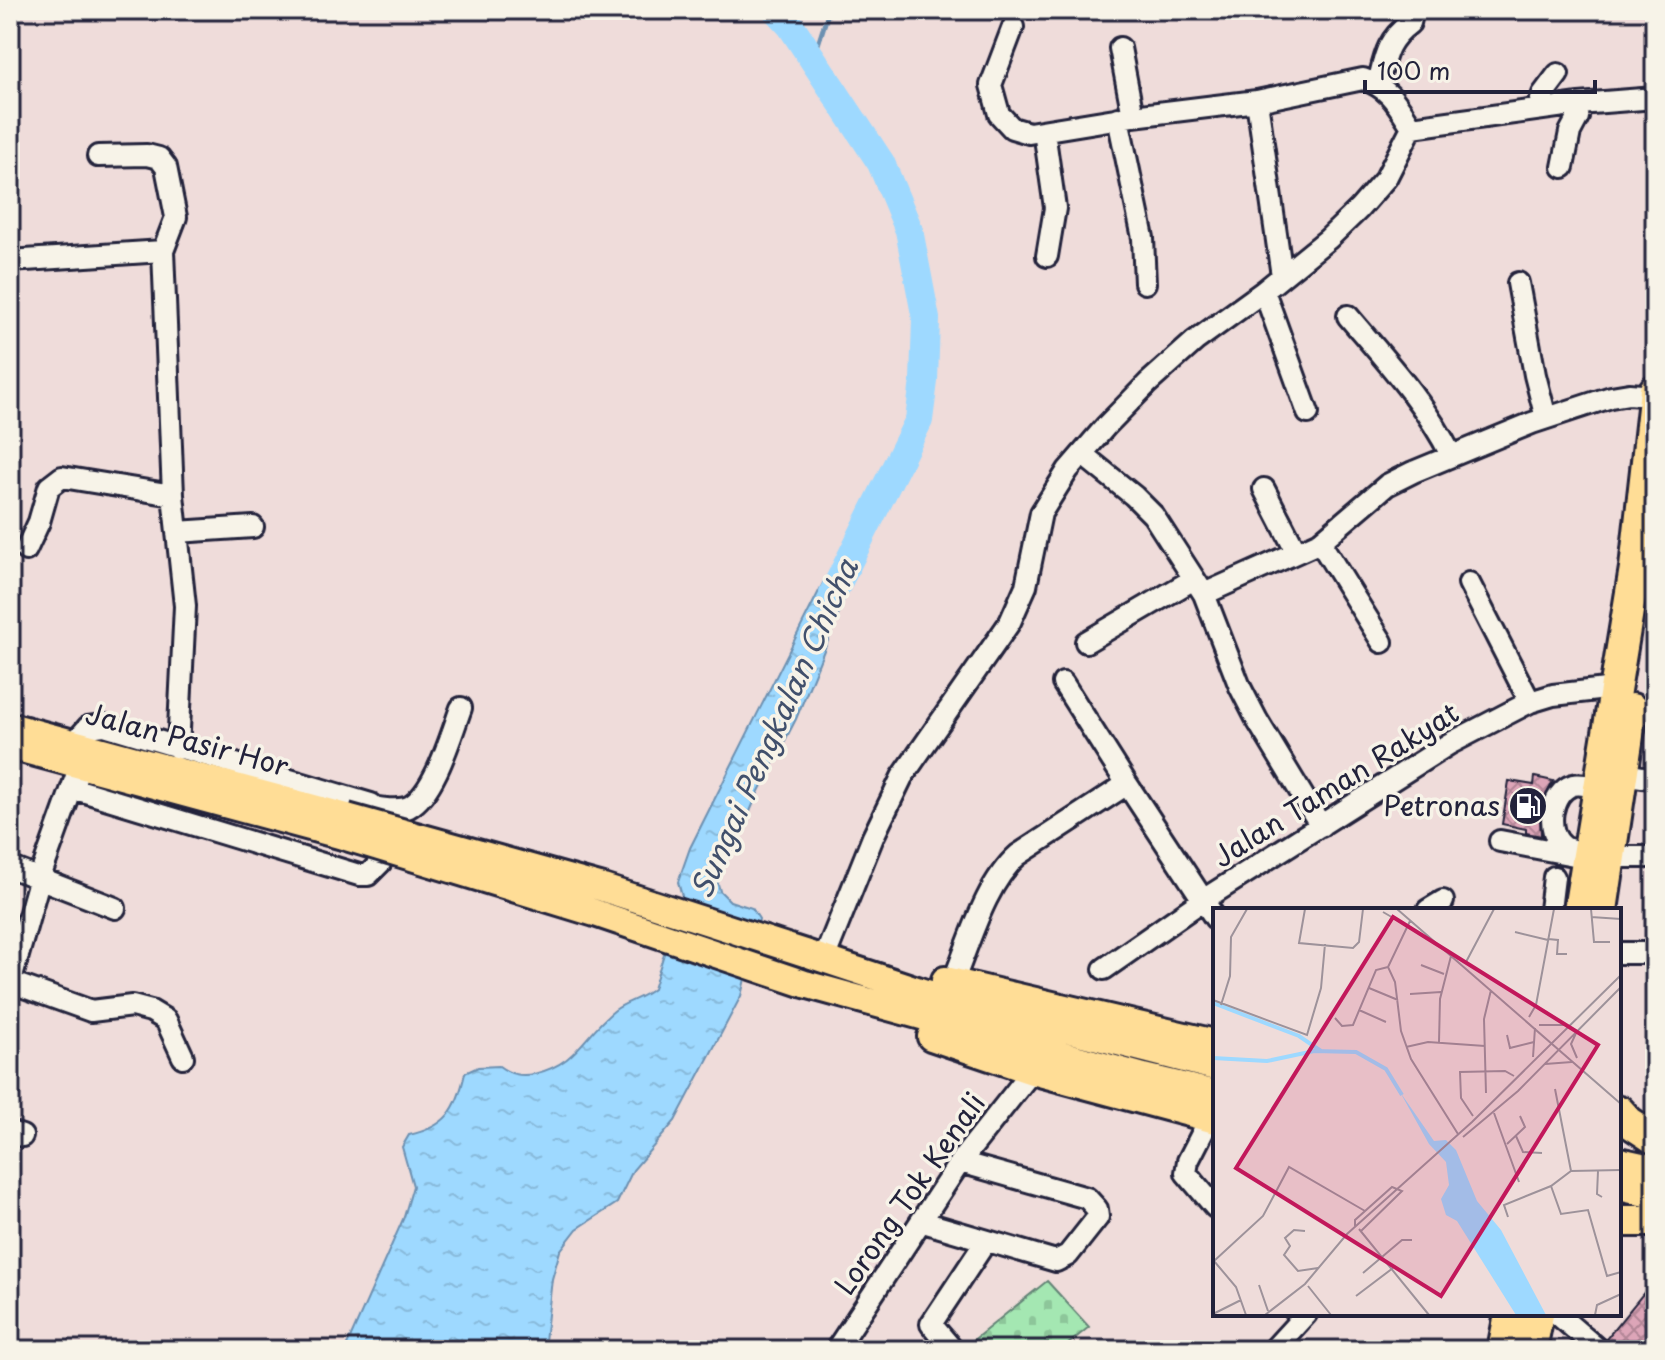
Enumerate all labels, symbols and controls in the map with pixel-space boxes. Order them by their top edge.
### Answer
scale bar [1365,44,1595,94]
text: 100 m [1377,52,1450,88]
water label: Sungai Pengkalan Chicha [677,550,868,905]
street label: Jalan Pasir Hor [81,691,294,786]
street label: Jalan Taman Rakyat [1204,691,1467,877]
place label: Petronas [1383,783,1500,826]
fuel station icon: Petronas [1507,785,1549,827]
inset map [1213,908,1621,1316]
street label: Lorong Tok Kenali [823,1083,995,1303]

